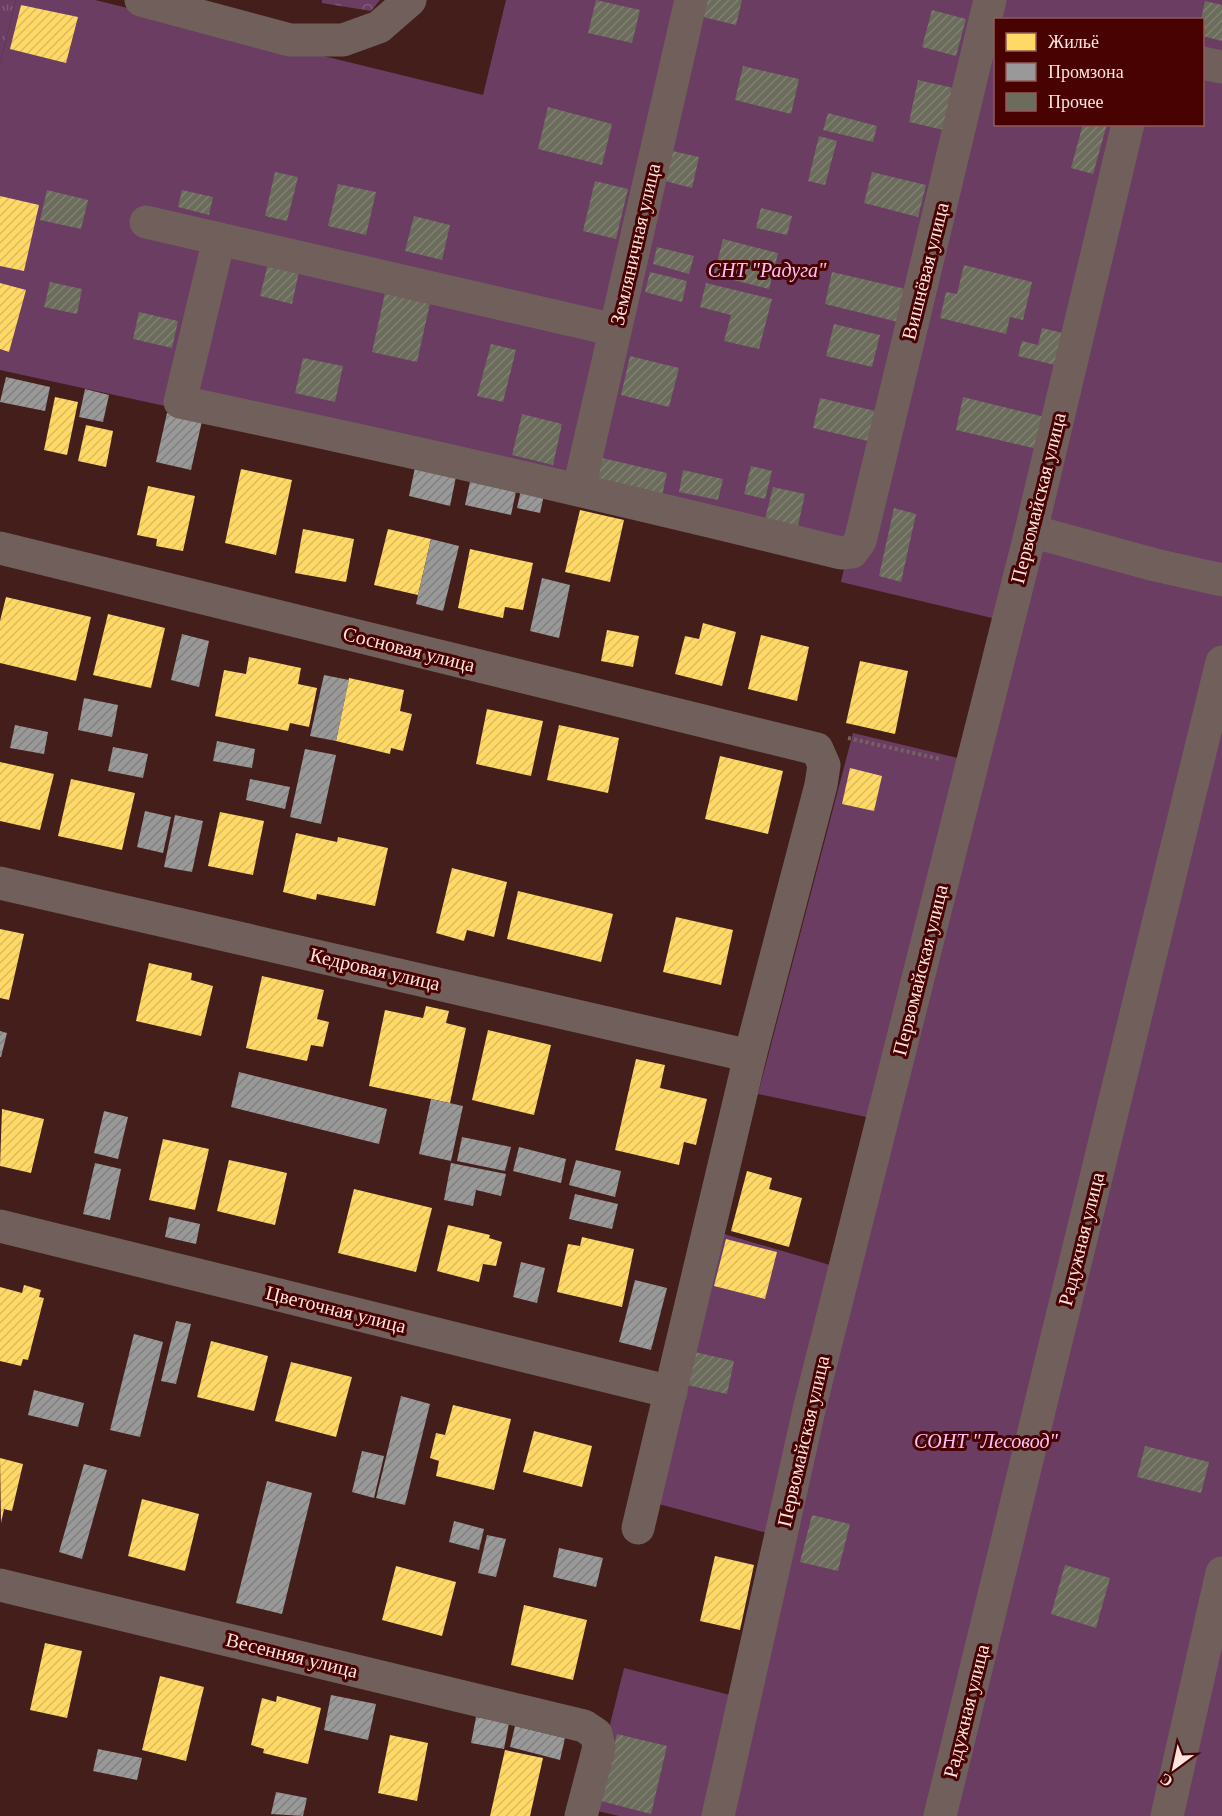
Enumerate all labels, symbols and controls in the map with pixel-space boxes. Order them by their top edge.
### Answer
legend [994,18,1204,126]
text: Жильё [1048,32,1099,52]
text: Промзона [1048,62,1124,82]
text: Прочее [1048,92,1104,112]
street label: Земляничная улица [606,161,665,327]
street label: Вишнёвая улица [897,200,954,342]
park label: СНТ "Радуга" [708,259,827,282]
street label: Первомайская улица [1006,410,1071,586]
street label: Сосновая улица [341,622,477,677]
street label: Первомайская улица [888,882,953,1058]
street label: Кедровая улица [307,943,442,996]
street label: Радужная улица [1054,1170,1109,1308]
street label: Цветочная улица [263,1281,409,1338]
street label: Первомайская улица [773,1353,834,1529]
park label: СОНТ "Лесовод" [914,1430,1059,1452]
street label: Весенняя улица [224,1628,360,1683]
street label: Радужная улица [939,1642,994,1780]
north arrow [1144,1738,1204,1798]
text: С [1157,1770,1176,1790]

